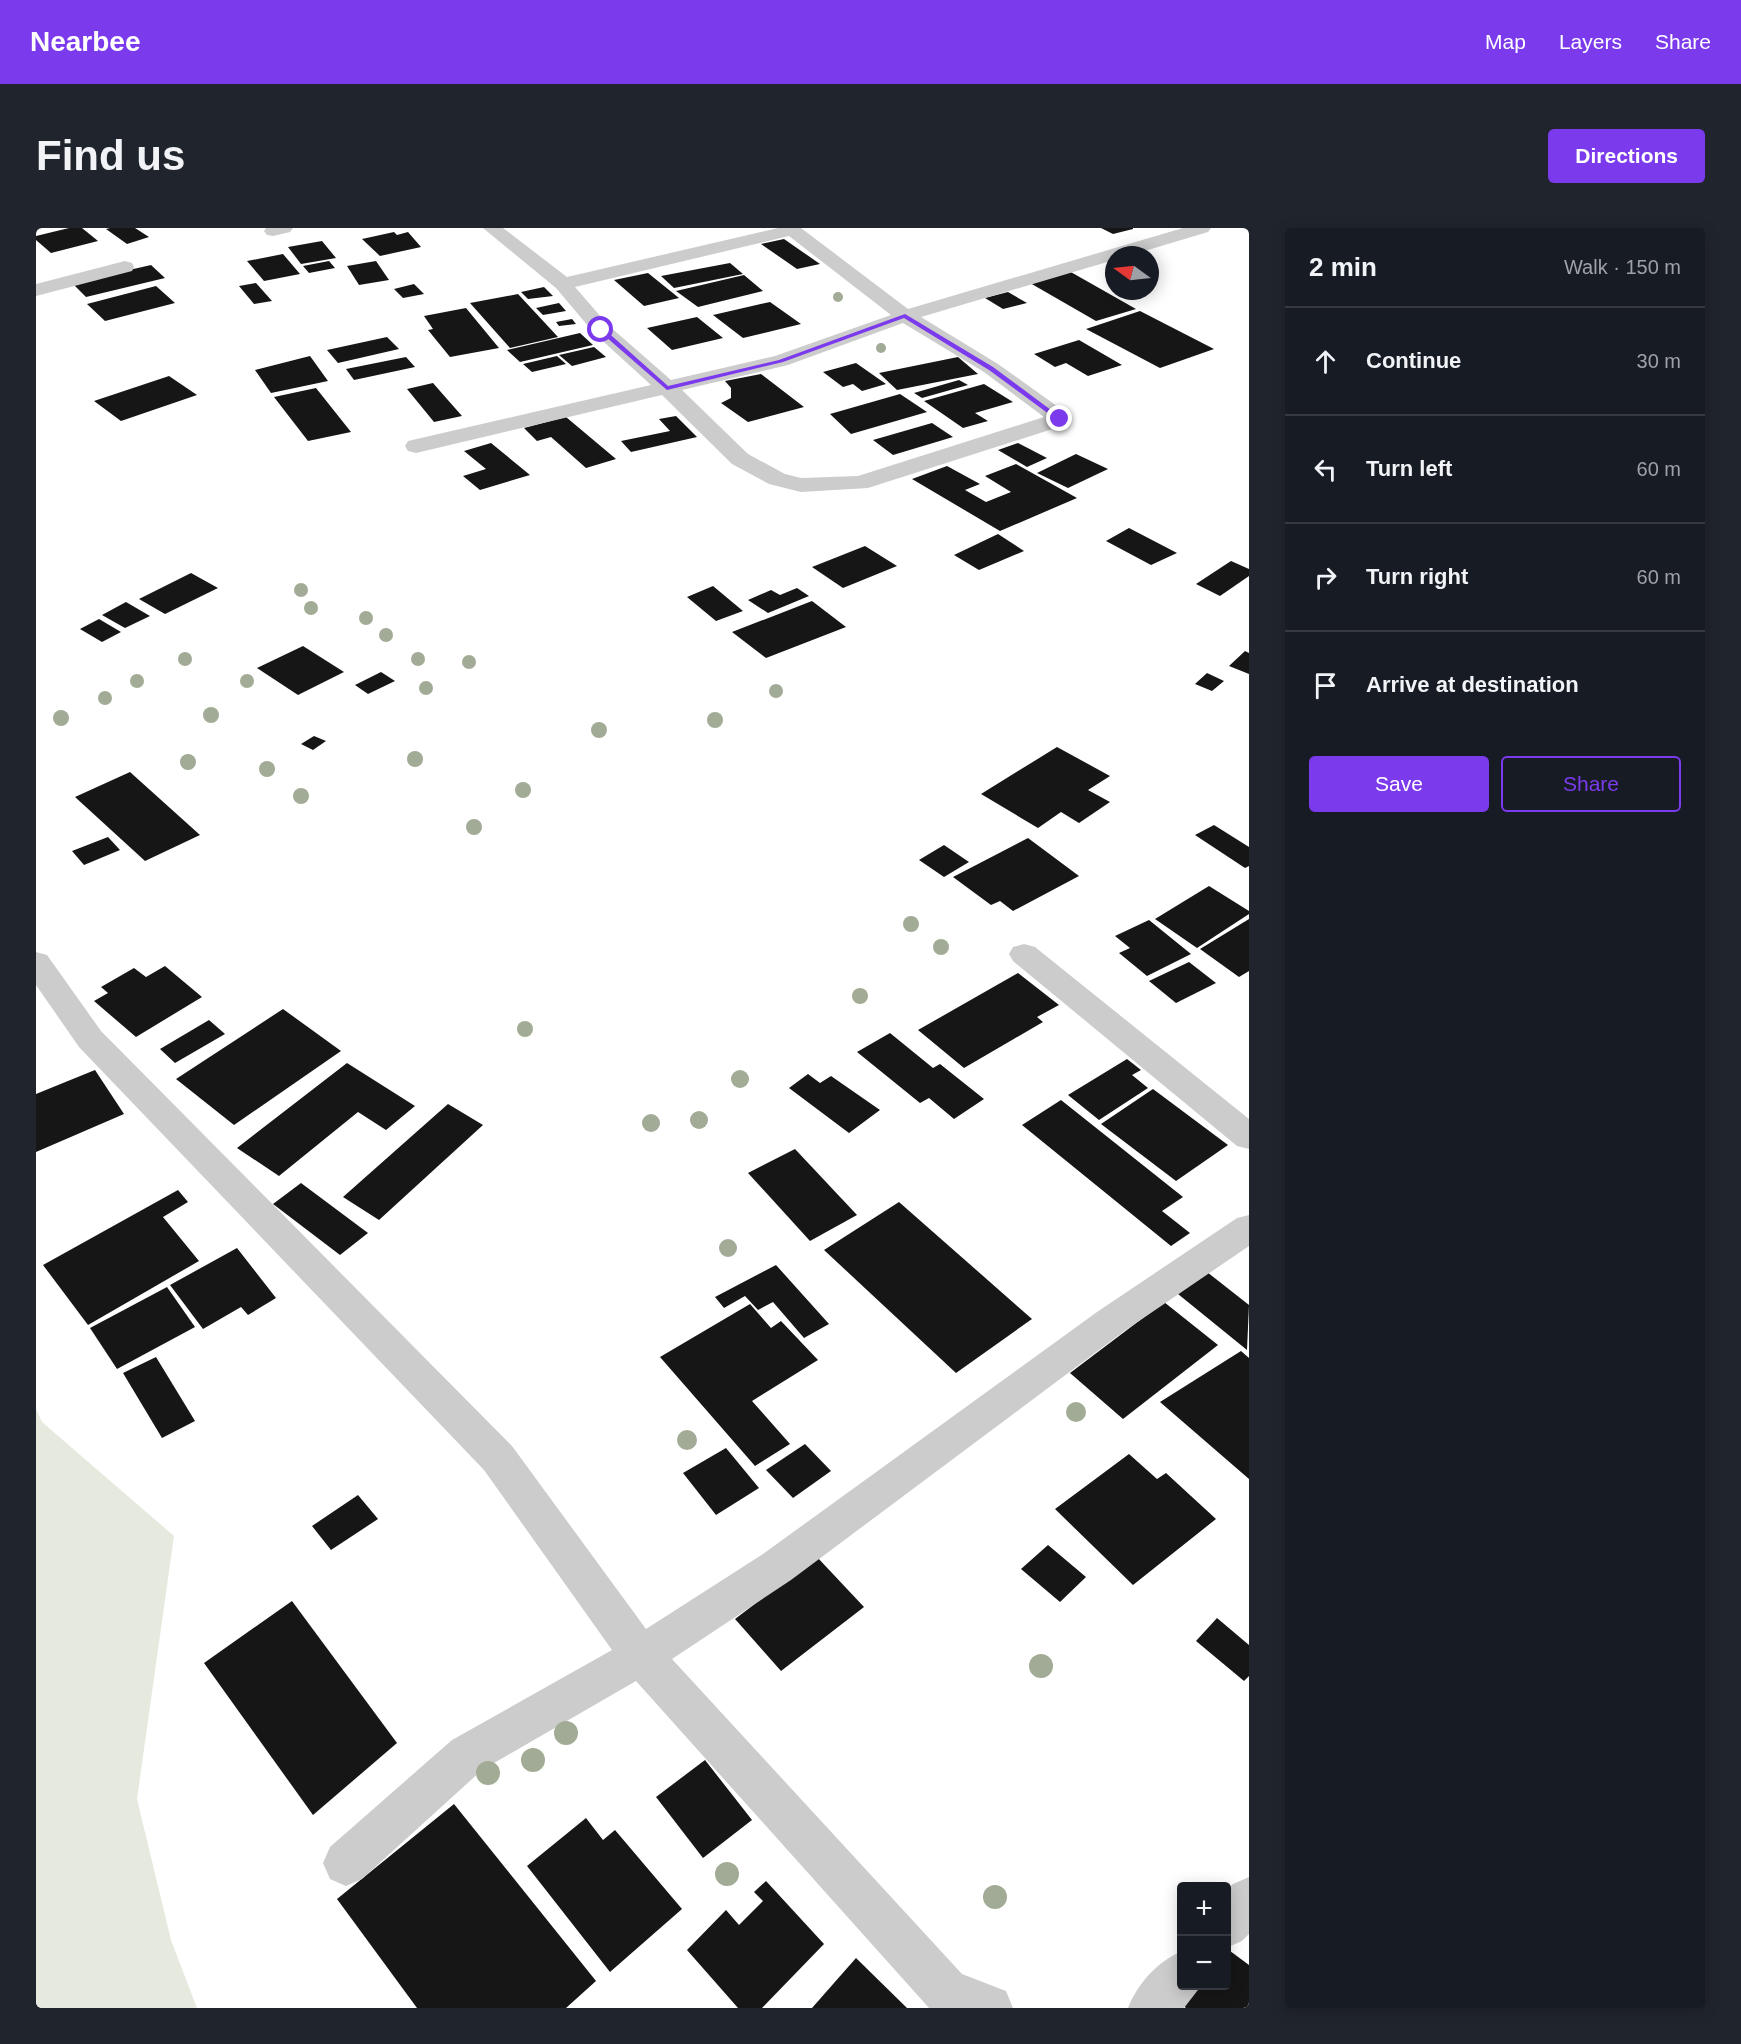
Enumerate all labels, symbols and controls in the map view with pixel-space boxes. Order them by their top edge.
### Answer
text: Nearbee [30,26,141,57]
text: Map [1485,30,1526,53]
text: Layers [1559,30,1622,53]
text: Share [1655,30,1711,53]
button: Directions [1548,129,1705,183]
text: Find us [36,132,185,179]
north arrow [1105,246,1159,300]
text: 2 min [1309,252,1377,282]
text: Walk · 150 m [1564,256,1681,278]
route start [587,316,613,342]
icon: ahead [1309,345,1342,378]
text: Continue [1366,348,1461,373]
text: 30 m [1637,350,1681,372]
route end [1046,405,1072,431]
icon: left [1309,453,1342,486]
text: Turn left [1366,456,1452,481]
text: 60 m [1637,458,1681,480]
icon: right [1309,561,1342,594]
text: Turn right [1366,564,1468,589]
text: 60 m [1637,566,1681,588]
icon: arrive [1309,669,1342,702]
text: Arrive at destination [1366,672,1579,697]
button: Save [1309,756,1489,812]
button: Share [1501,756,1681,812]
map controls [1177,1882,1231,1990]
button: + [1177,1882,1231,1936]
button: − [1177,1936,1231,1990]

